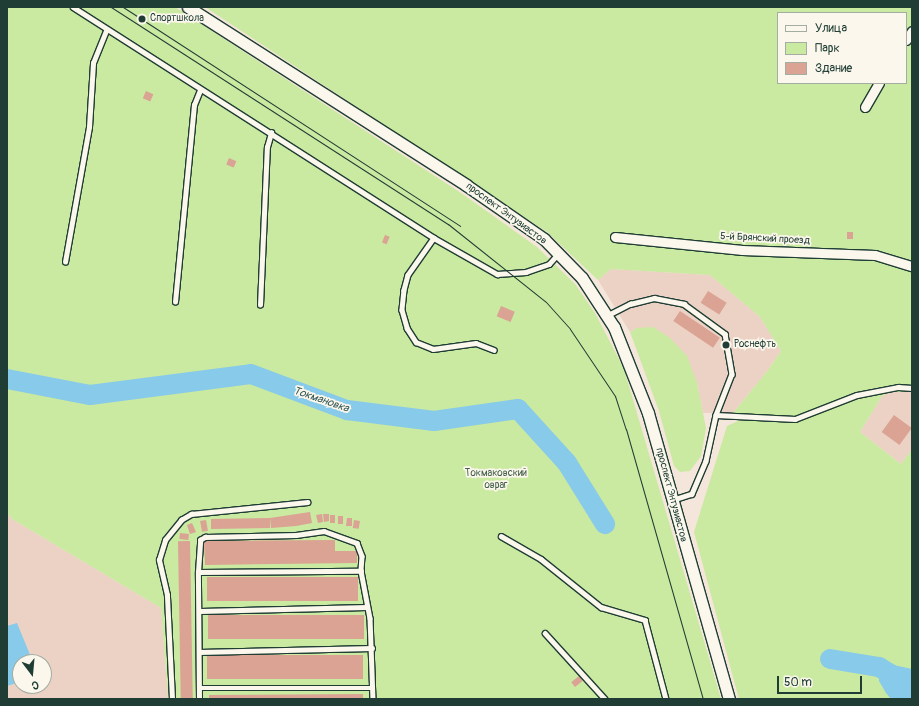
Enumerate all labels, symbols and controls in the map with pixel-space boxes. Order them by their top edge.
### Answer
legend [777,12,907,84]
place label: Спортшкола [150,13,204,25]
marker: Спортшкола [137,14,147,24]
text: Улица [815,21,847,36]
text: Парк [815,41,840,56]
text: Здание [815,61,852,76]
street label: проспект Энтузиастов [463,181,549,247]
street label: 5-й Брянский проезд [720,231,810,247]
place label: Роснефть [734,339,776,351]
marker: Роснефть [721,340,731,350]
water label: Токмановка [292,384,350,416]
street label: проспект Энтузиастов [653,447,689,543]
park label: Токмаковский овраг [465,467,527,490]
north arrow [12,654,52,694]
scale bar [779,668,864,694]
text: 50 m [784,675,812,690]
text: С [30,678,40,692]

